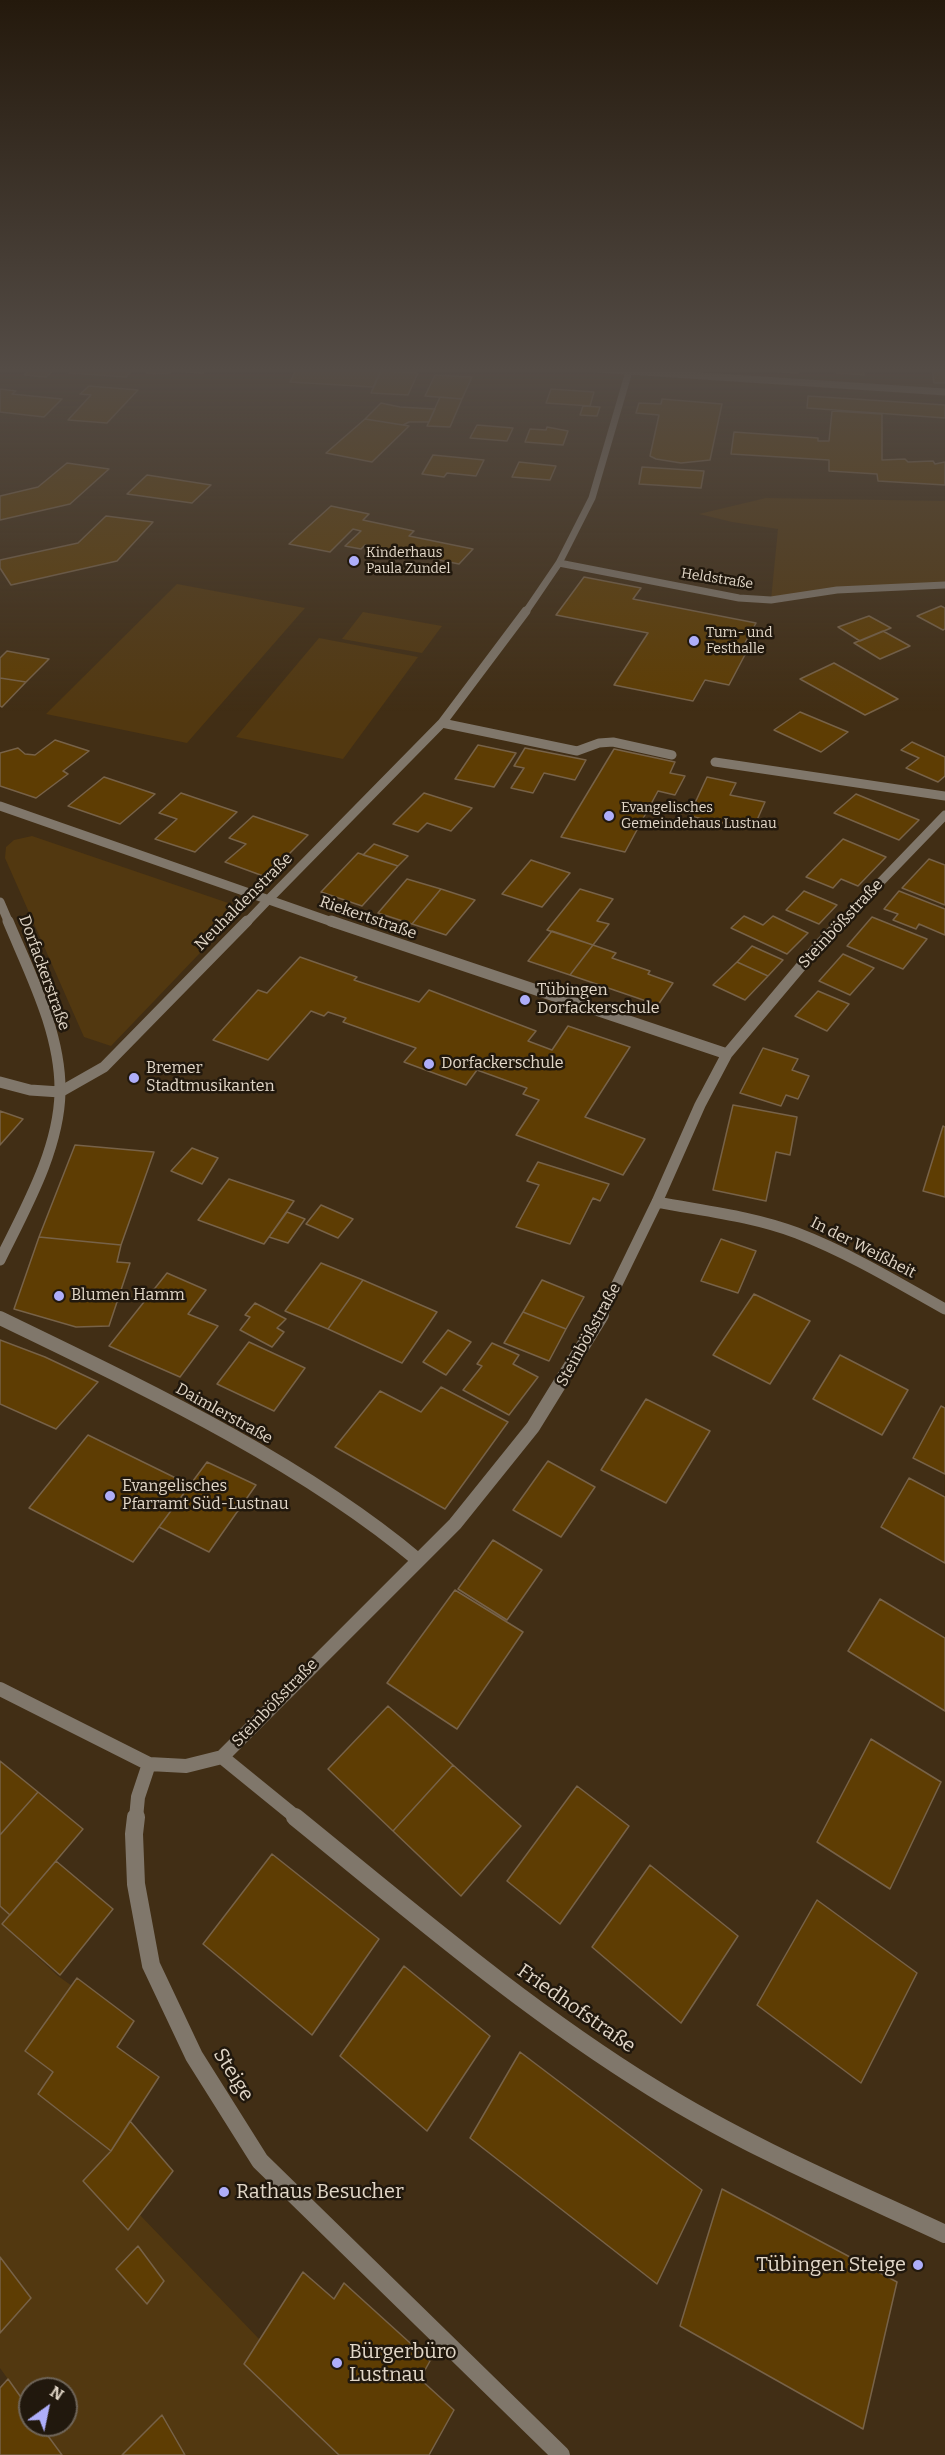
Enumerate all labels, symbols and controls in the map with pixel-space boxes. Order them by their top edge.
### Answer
place label: Kinderhaus Paula Zundel [366,545,451,578]
marker: Kinderhaus Paula Zundel [347,554,361,568]
street label: Heldstraße [680,565,754,593]
place label: Turn- und Festhalle [706,625,773,658]
marker: Turn- und Festhalle [687,634,701,648]
place label: Evangelisches Gemeindehaus Lustnau [621,800,777,832]
marker: Evangelisches Gemeindehaus Lustnau [602,809,616,823]
street label: Neuhaldenstraße [191,849,297,955]
street label: Steinbößstraße [795,875,887,973]
street label: Riekertstraße [317,892,419,944]
street label: Dorfackerstraße [14,913,74,1033]
place label: Tübingen Dorfackerschule [537,981,659,1019]
marker: Tübingen Dorfackerschule [518,993,532,1007]
place label: Dorfackerschule [441,1054,563,1074]
marker: Dorfackerschule [422,1057,436,1071]
place label: Bremer Stadtmusikanten [146,1059,275,1097]
marker: Bremer Stadtmusikanten [127,1071,141,1085]
street label: In der Weißheit [807,1213,919,1283]
street label: Steinbößstraße [553,1280,625,1390]
place label: Blumen Hamm [71,1286,185,1306]
marker: Blumen Hamm [52,1289,66,1303]
street label: Daimlerstraße [172,1379,276,1449]
place label: Evangelisches Pfarramt Süd-Lustnau [122,1477,289,1515]
marker: Evangelisches Pfarramt Süd-Lustnau [103,1489,117,1503]
street label: Steinbößstraße [228,1655,322,1751]
street label: Friedhofstraße [512,1959,640,2059]
street label: Steige [208,2044,258,2106]
place label: Rathaus Besucher [236,2180,404,2204]
marker: Rathaus Besucher [217,2185,231,2199]
place label: Tübingen Steige [756,2253,906,2277]
marker: Tübingen Steige [911,2258,925,2272]
place label: Bürgerbüro Lustnau [349,2340,457,2387]
marker: Bürgerbüro Lustnau [330,2356,344,2370]
north arrow [18,2377,78,2437]
text: N [47,2382,67,2404]

